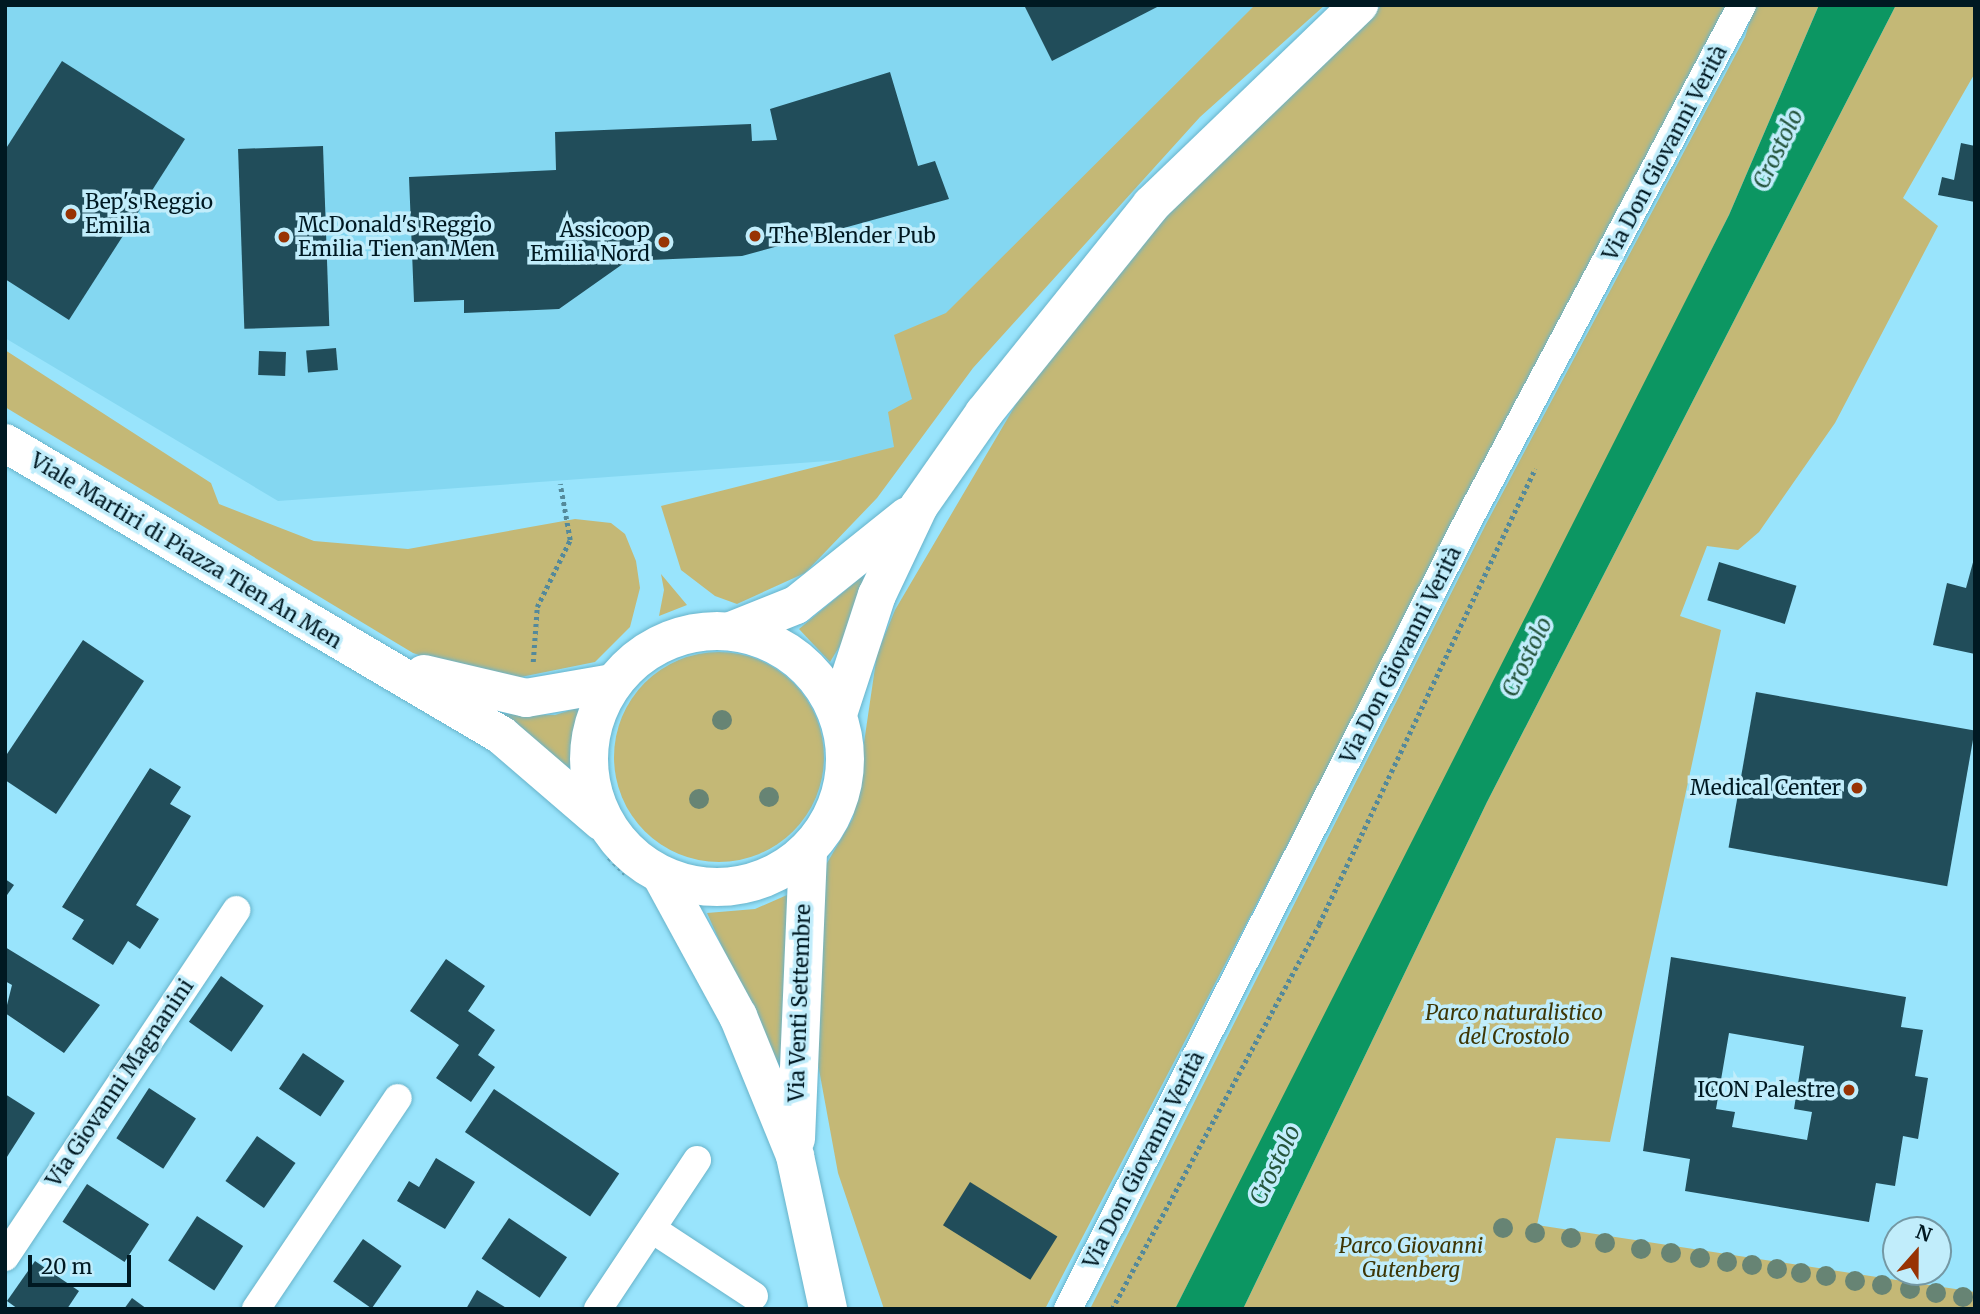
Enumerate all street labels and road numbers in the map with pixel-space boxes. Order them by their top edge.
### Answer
street label: Via Don Giovanni Verità [1598,41,1732,265]
street label: Viale Martiri di Piazza Tien An Men [26,448,346,654]
street label: Via Don Giovanni Verità [1335,542,1467,768]
street label: Via Venti Settembre [784,904,816,1102]
street label: Via Giovanni Magnanini [41,974,199,1192]
street label: Via Don Giovanni Verità [1078,1047,1210,1273]

